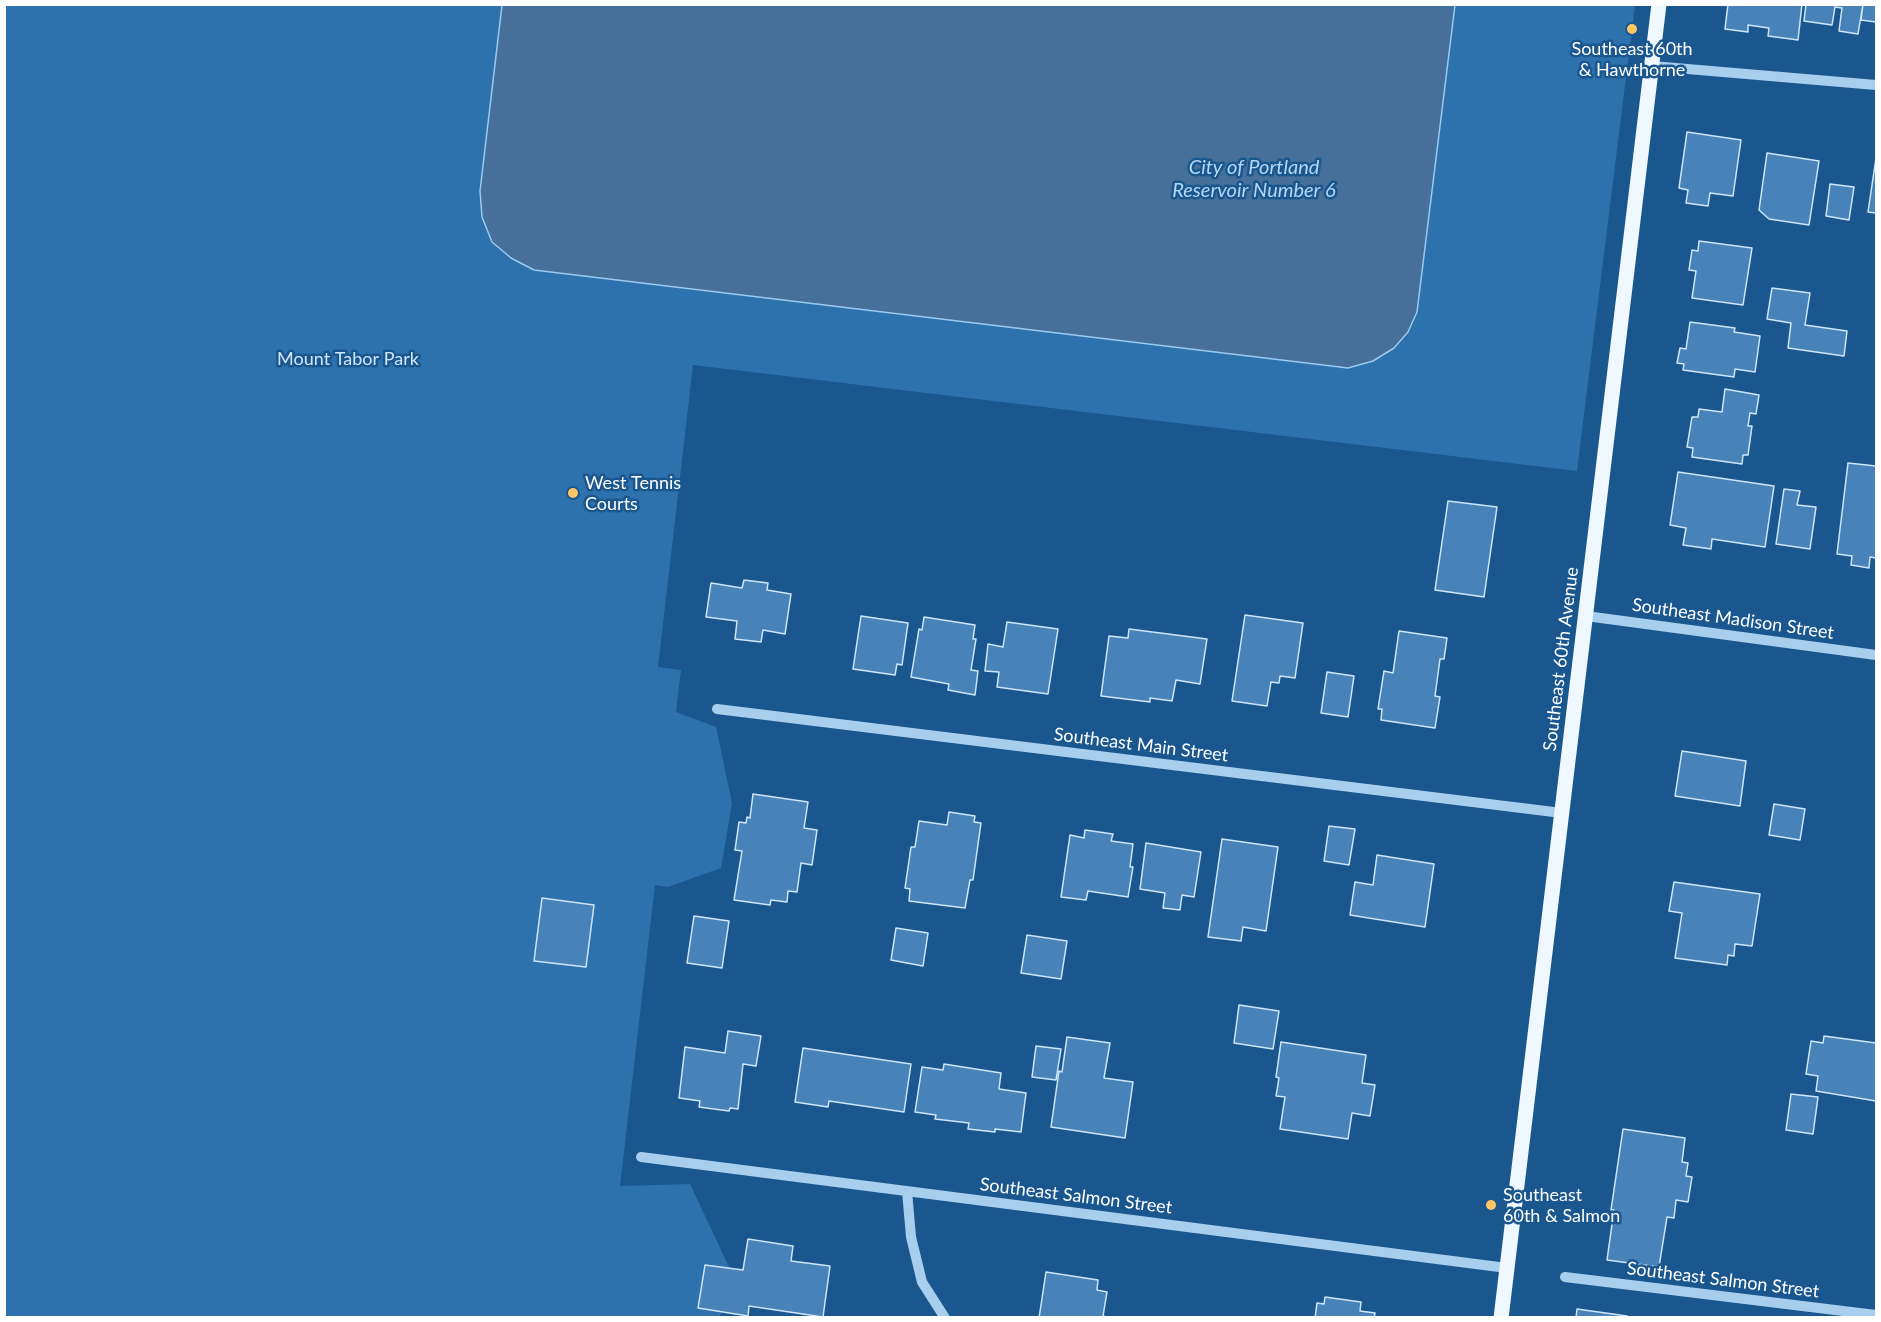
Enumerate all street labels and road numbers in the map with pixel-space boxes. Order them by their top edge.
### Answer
street label: Southeast 60th Avenue [1539,566,1583,752]
street label: Southeast Madison Street [1631,594,1835,644]
street label: Southeast Main Street [1053,724,1229,766]
street label: Southeast Salmon Street [979,1173,1173,1219]
street label: Southeast Salmon Street [1626,1257,1820,1303]

